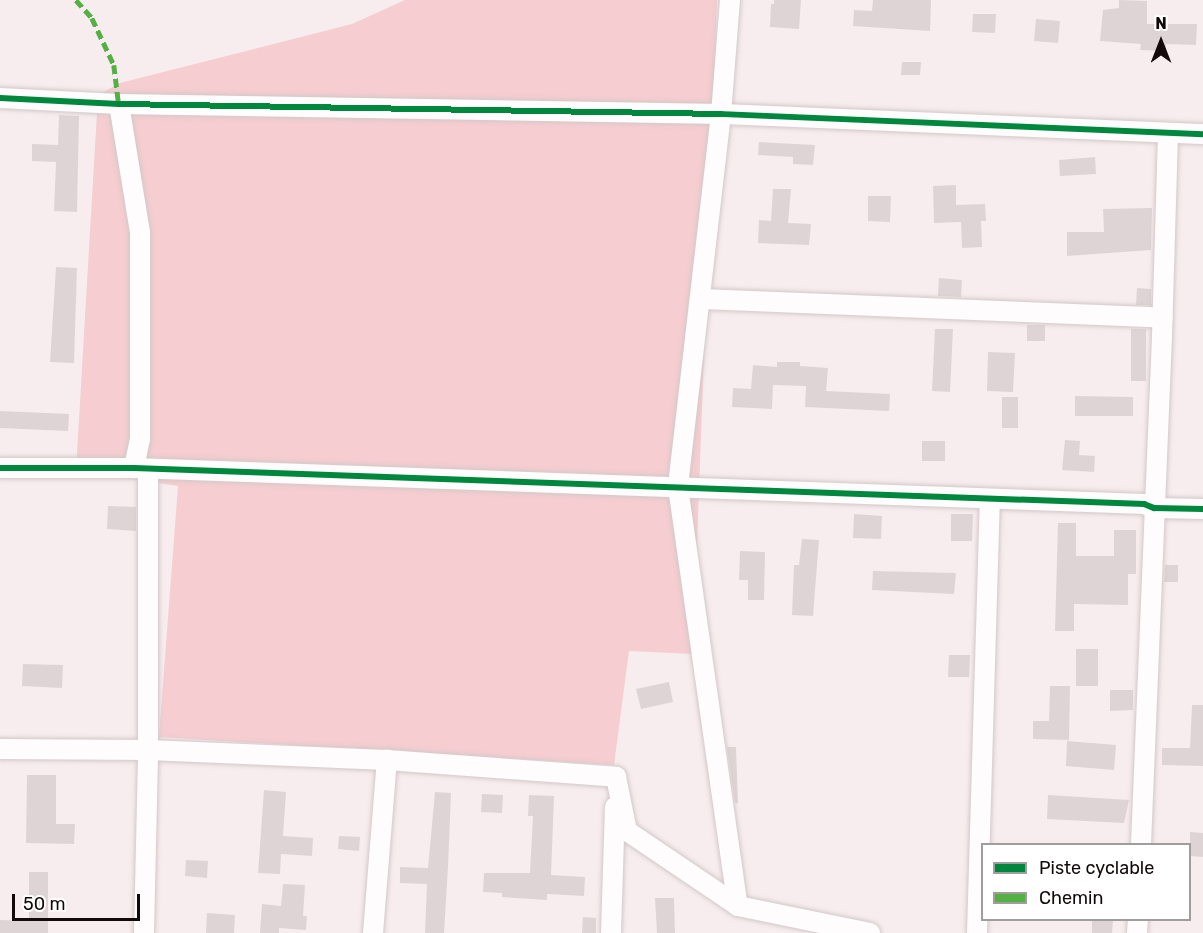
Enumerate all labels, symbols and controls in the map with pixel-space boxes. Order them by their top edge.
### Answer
north arrow [1131,12,1191,72]
text: N [1155,14,1167,33]
legend [981,843,1191,921]
text: Piste cyclable [1039,857,1154,879]
scale bar [15,882,142,920]
text: Chemin [1039,887,1103,909]
text: 50 m [23,893,66,915]

